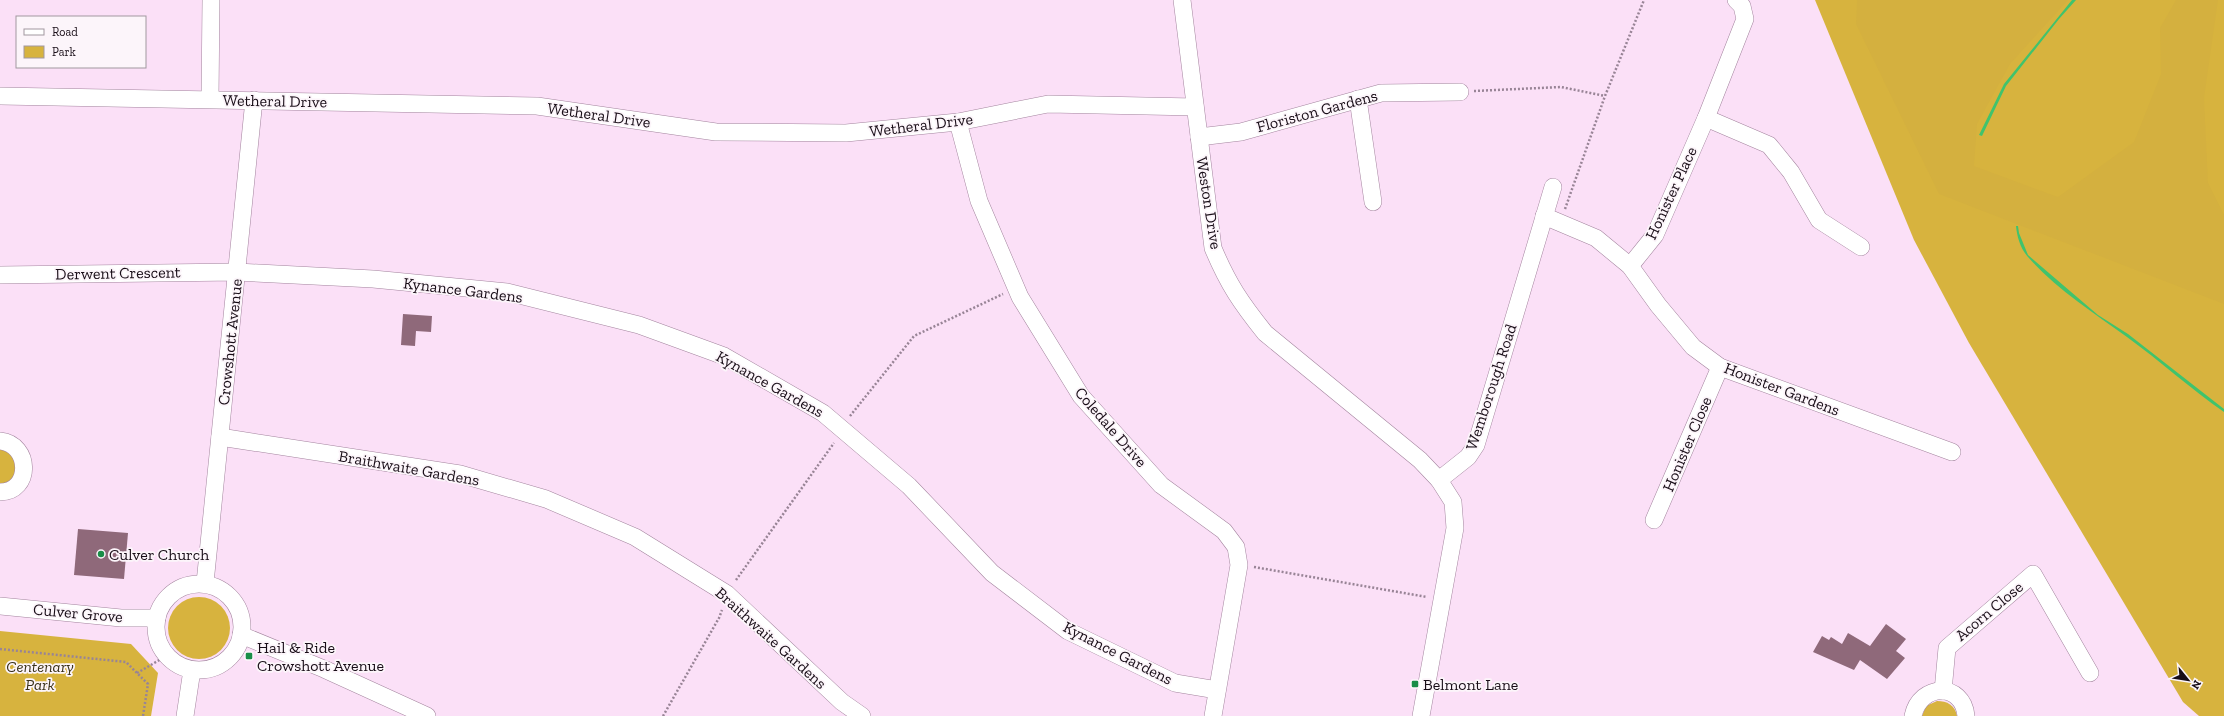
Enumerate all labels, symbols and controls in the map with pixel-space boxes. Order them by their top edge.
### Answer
legend [16,16,146,68]
text: Road [52,25,78,39]
text: Park [52,45,77,59]
street label: Floriston Gardens [1254,86,1380,136]
street label: Wetheral Drive [223,91,327,111]
street label: Wetheral Drive [546,98,652,132]
street label: Wetheral Drive [868,109,974,141]
street label: Honister Place [1641,144,1701,242]
street label: Weston Drive [1192,155,1226,251]
street label: Derwent Crescent [55,262,181,284]
street label: Kynance Gardens [402,273,524,307]
street label: Crowshott Avenue [214,278,246,406]
street label: Wemborough Road [1462,321,1520,453]
street label: Kynance Gardens [713,347,827,421]
street label: Honister Gardens [1722,358,1842,420]
street label: Coledale Drive [1071,383,1151,471]
street label: Honister Close [1658,394,1716,494]
street label: Braithwaite Gardens [337,446,481,490]
place label: Culver Church [109,545,209,564]
marker: Culver Church [96,549,106,559]
street label: Acorn Close [1951,577,2027,645]
street label: Braithwaite Gardens [712,583,830,693]
street label: Culver Grove [32,600,124,626]
street label: Kynance Gardens [1060,617,1176,689]
place label: Hail & Ride Crowshott Avenue [257,638,384,675]
marker: Hail & Ride Crowshott Avenue [244,651,254,661]
park label: Centenary Park [6,657,74,694]
north arrow [2168,660,2208,700]
place label: Belmont Lane [1423,675,1518,694]
text: N [2188,678,2204,692]
marker: Belmont Lane [1410,679,1420,689]

